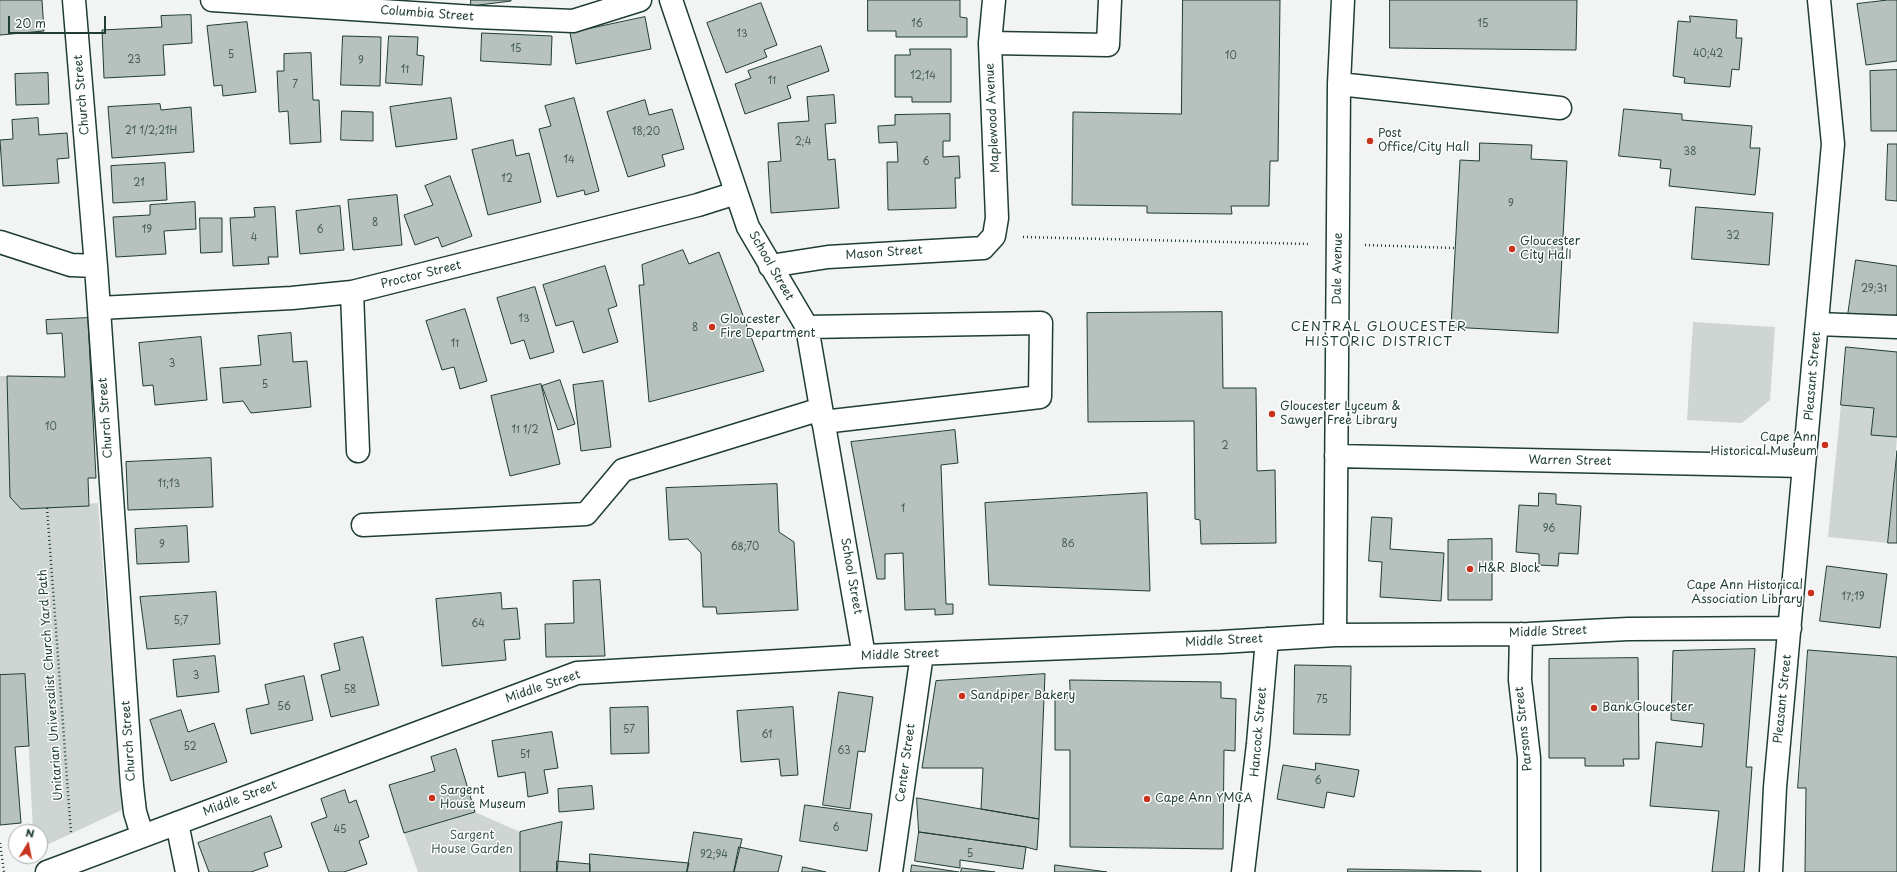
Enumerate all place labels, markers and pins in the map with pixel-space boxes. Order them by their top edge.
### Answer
place label: Post Office/City Hall [1378,127,1469,155]
marker: Post Office/City Hall [1365,136,1375,146]
place label: Gloucester City Hall [1520,235,1580,263]
marker: Gloucester City Hall [1507,244,1517,254]
place label: Gloucester Fire Department [720,313,815,341]
marker: Gloucester Fire Department [707,322,717,332]
place label: Gloucester Lyceum & Sawyer Free Library [1280,400,1401,428]
marker: Gloucester Lyceum & Sawyer Free Library [1267,409,1277,419]
place label: Cape Ann Historical Museum [1710,431,1817,459]
marker: Cape Ann Historical Museum [1820,440,1830,450]
place label: H&R Block [1478,562,1541,576]
marker: H&R Block [1465,564,1475,574]
place label: Cape Ann Historical Association Library [1686,579,1803,607]
marker: Cape Ann Historical Association Library [1806,588,1816,598]
place label: Sandpiper Bakery [970,689,1075,703]
marker: Sandpiper Bakery [957,691,967,701]
place label: BankGloucester [1602,701,1693,715]
marker: BankGloucester [1589,703,1599,713]
place label: Sargent House Museum [440,784,526,812]
place label: Cape Ann YMCA [1155,792,1253,806]
marker: Sargent House Museum [427,793,437,803]
marker: Cape Ann YMCA [1142,794,1152,804]

